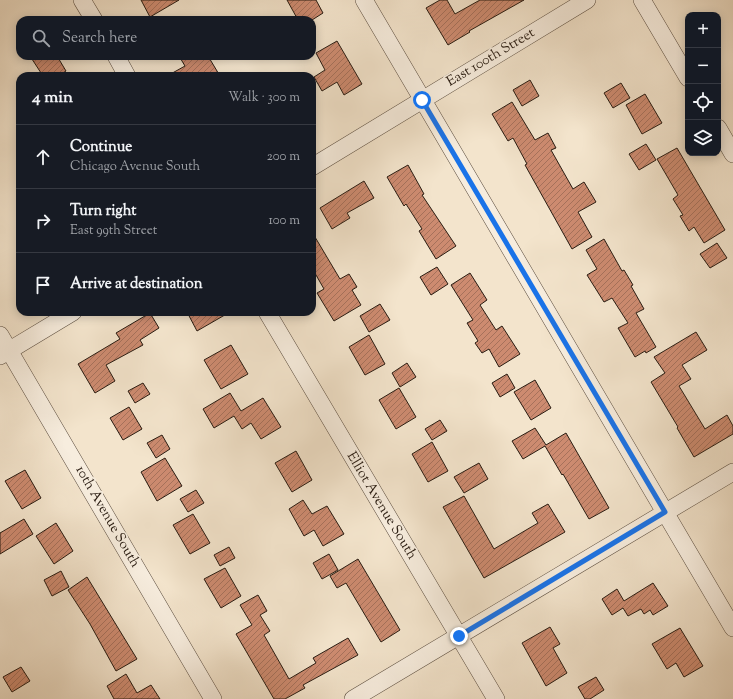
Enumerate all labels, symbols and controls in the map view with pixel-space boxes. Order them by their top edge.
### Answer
map controls [685,12,721,156]
button: + [685,12,721,48]
search box [16,16,316,60]
street label: East 100th Street [443,24,539,92]
icon: search [30,27,52,49]
text: Search here [62,28,137,49]
button: − [685,48,721,84]
button: locate [685,84,721,120]
text: 4 min [32,86,73,110]
text: Walk · 300 m [228,89,300,107]
route start [413,91,431,109]
button: layers [685,120,721,156]
text: Continue [70,137,132,158]
icon: ahead [32,146,54,168]
text: 200 m [267,148,300,166]
text: Chicago Avenue South [70,158,200,176]
text: Turn right [70,201,136,222]
icon: right [32,210,54,232]
text: 100 m [268,212,300,230]
text: East 99th Street [70,222,157,240]
icon: arrive [32,274,54,296]
text: Arrive at destination [70,274,203,295]
street label: Elliot Avenue South [341,448,421,564]
street label: 10th Avenue South [70,462,144,572]
route end [450,627,468,645]

